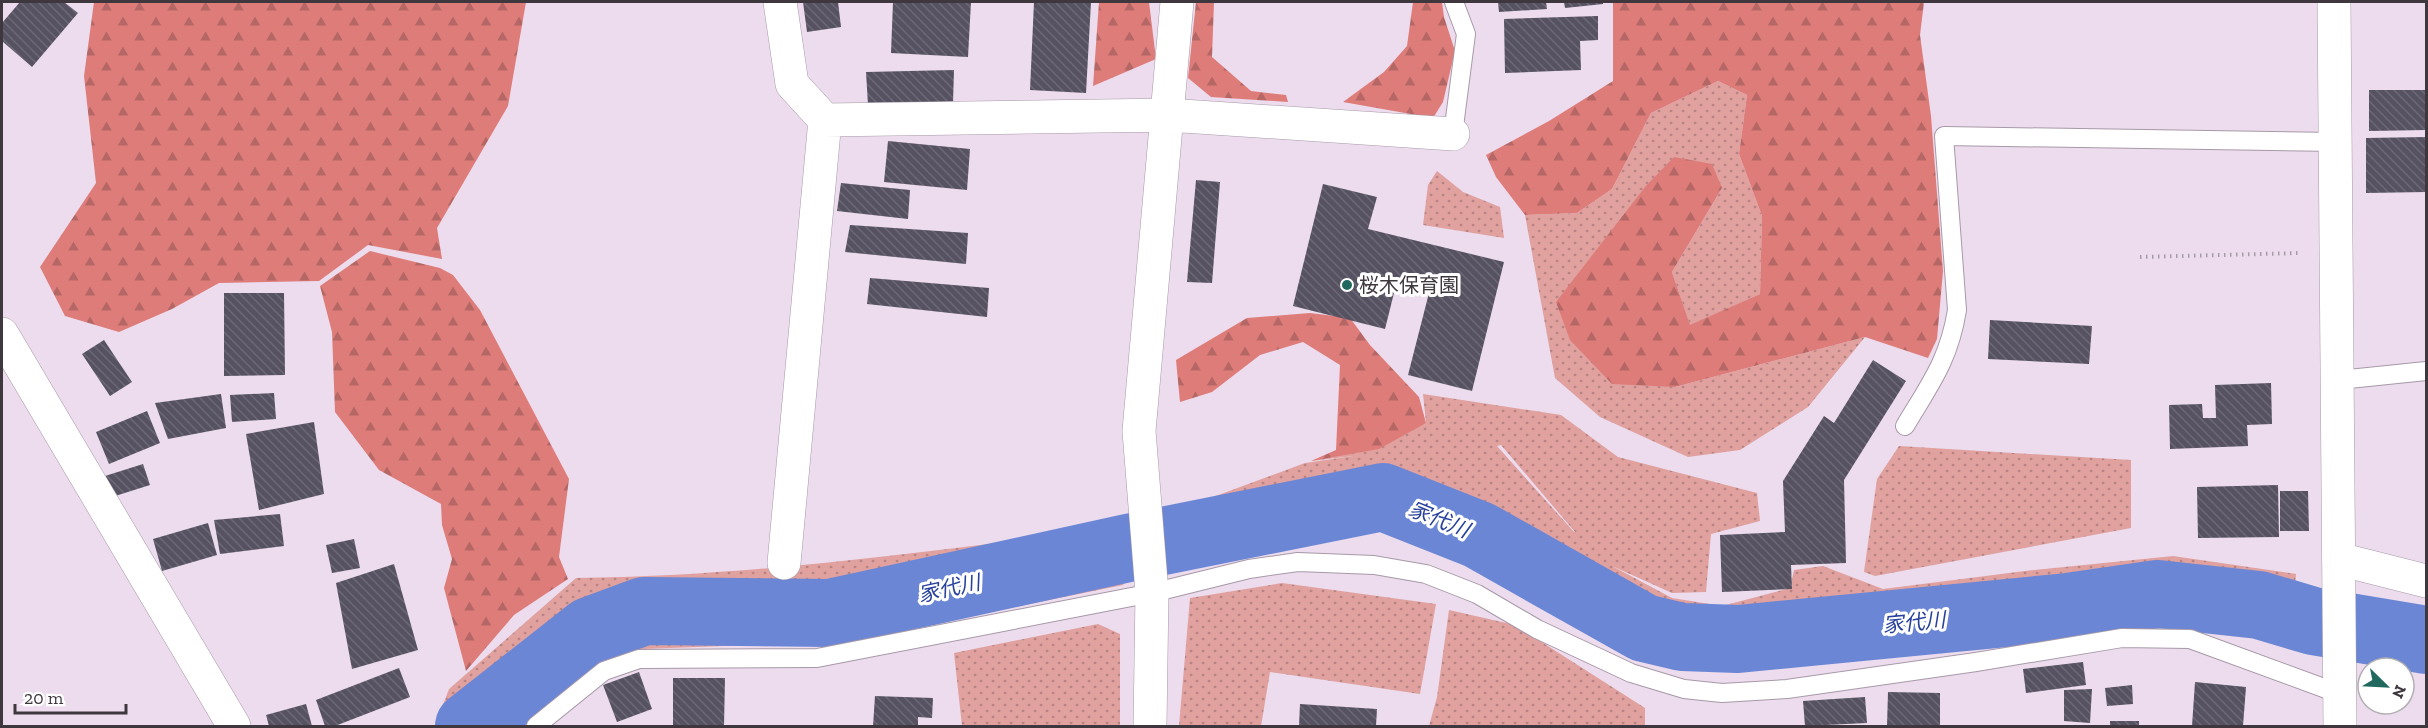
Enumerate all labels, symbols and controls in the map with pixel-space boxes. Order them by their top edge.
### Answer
place label: 桜木保育園 [1359,273,1459,297]
marker: 桜木保育園 [1340,278,1354,292]
water label: 家代川 [1405,496,1475,543]
water label: 家代川 [916,569,984,607]
water label: 家代川 [1882,607,1948,637]
north arrow [2356,656,2416,716]
scale bar [15,677,126,715]
text: N [2388,682,2410,701]
text: 20 m [24,687,64,709]

